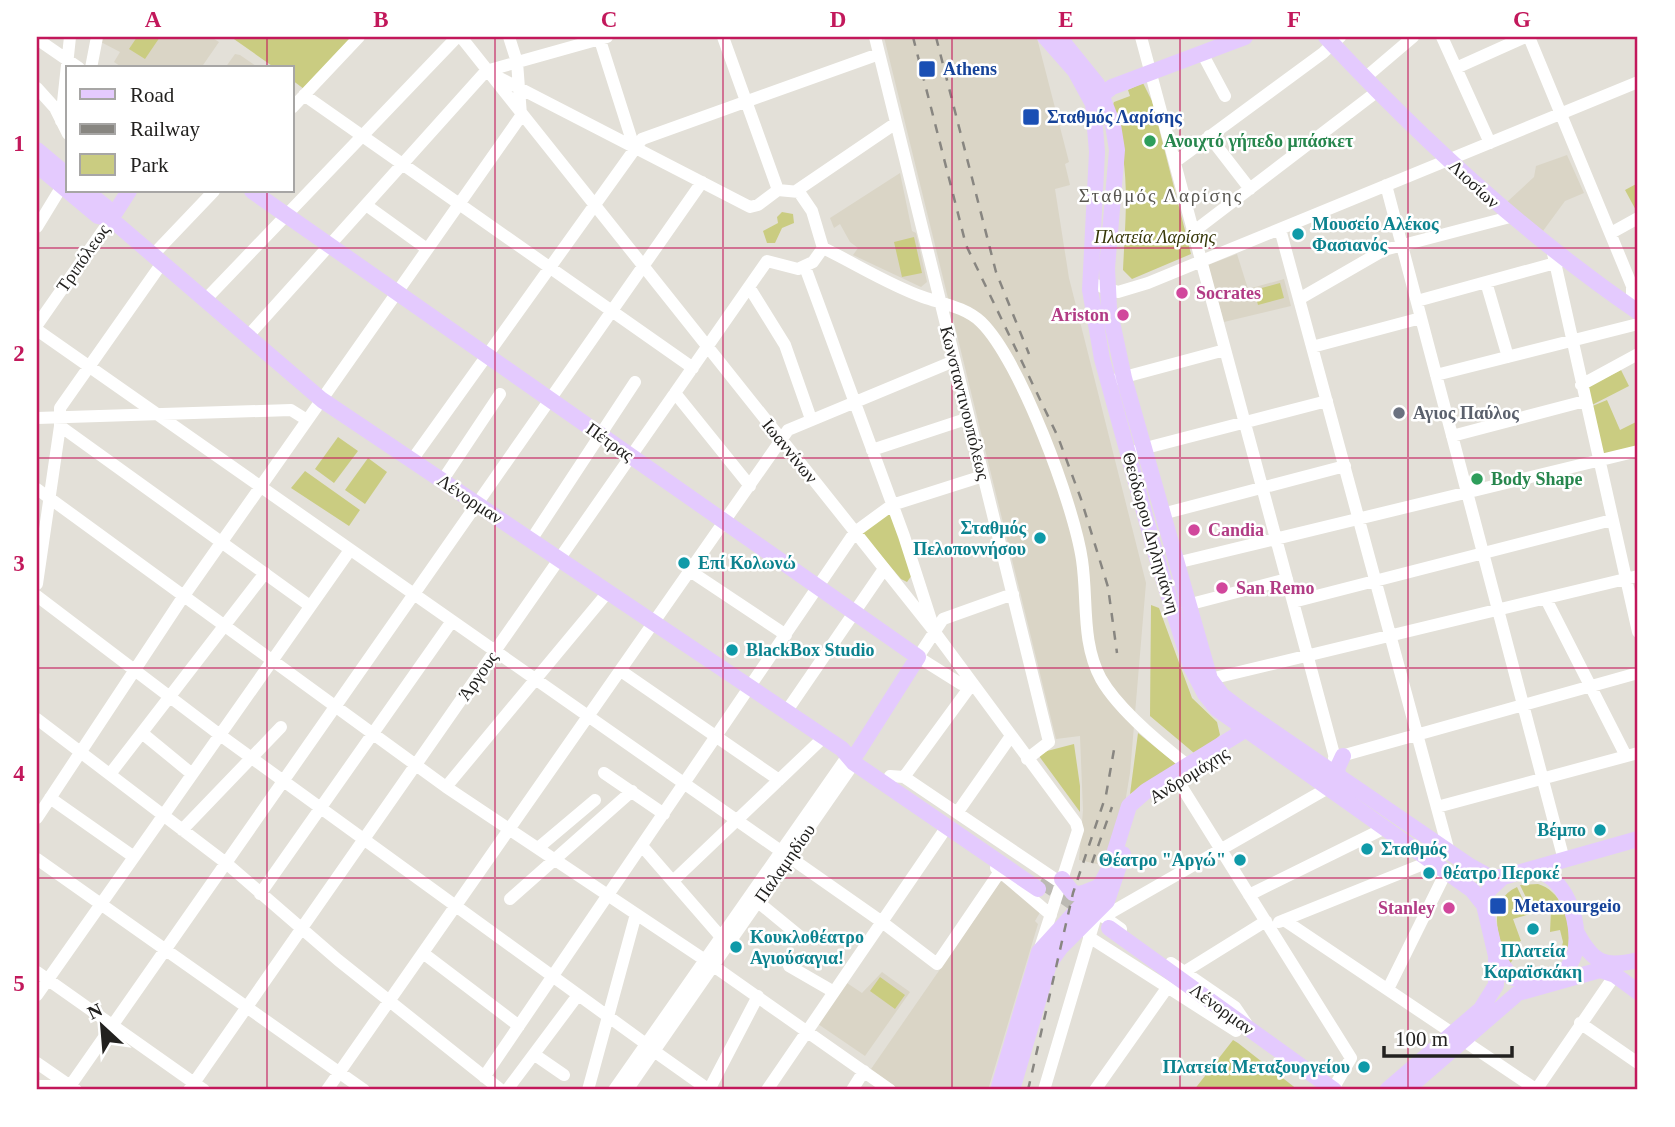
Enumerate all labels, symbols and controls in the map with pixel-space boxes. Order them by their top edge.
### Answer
text: A [145,7,162,32]
text: B [373,7,389,32]
text: C [601,7,617,32]
text: D [830,7,846,32]
text: E [1058,7,1074,32]
text: F [1287,7,1301,32]
text: G [1513,7,1531,32]
marker: Athens [917,59,937,79]
place label: Athens [943,59,997,79]
legend [66,66,294,192]
text: Road [130,83,175,107]
marker: Σταθμός Λαρίσης [1021,107,1041,127]
place label: Σταθμός Λαρίσης [1047,107,1182,127]
text: Railway [130,117,200,141]
text: 1 [13,131,25,156]
place label: Ανοιχτό γήπεδο μπάσκετ [1164,131,1354,151]
marker: Ανοιχτό γήπεδο μπάσκετ [1142,133,1158,149]
text: Park [130,153,169,177]
street label: Λιοσίων [1445,156,1503,212]
district label: Σταθμός Λαρίσης [1079,185,1243,206]
place label: Μουσείο Αλέκος Φασιανός [1312,214,1439,255]
street label: Τριπόλεως [52,220,114,296]
marker: Μουσείο Αλέκος Φασιανός [1290,226,1306,242]
park label: Πλατεία Λαρίσης [1093,227,1216,247]
place label: Socrates [1196,283,1261,303]
marker: Socrates [1174,285,1190,301]
place label: Ariston [1051,305,1109,325]
marker: Ariston [1115,307,1131,323]
street label: Κωνσταντινουπόλεως [936,324,994,482]
text: 2 [13,341,25,366]
place label: Αγιος Παύλος [1413,403,1519,423]
marker: Αγιος Παύλος [1391,405,1407,421]
street label: Ιωαννίνων [758,415,822,487]
street label: Πέτρας [582,419,638,465]
street label: Θεόδωρου Δηληγιάννη [1118,450,1184,616]
place label: Body Shape [1491,469,1583,489]
street label: Λένορμαν [434,470,506,528]
marker: Body Shape [1469,471,1485,487]
place label: Σταθμός Πελοποννήσου [913,518,1026,559]
place label: Candia [1208,520,1264,540]
marker: Candia [1186,522,1202,538]
marker: Σταθμός Πελοποννήσου [1032,530,1048,546]
text: 3 [13,551,25,576]
place label: Επί Κολωνώ [698,553,796,573]
marker: Επί Κολωνώ [676,555,692,571]
place label: San Remo [1236,578,1315,598]
marker: San Remo [1214,580,1230,596]
place label: BlackBox Studio [746,640,875,660]
marker: BlackBox Studio [724,642,740,658]
street label: Άργους [454,648,502,704]
street label: Ανδρομάχης [1146,743,1232,807]
text: 4 [13,761,25,786]
street label: Παλαμηδίου [751,820,819,906]
place label: Βέμπο [1537,820,1586,840]
marker: Βέμπο [1592,822,1608,838]
place label: Σταθμός [1381,839,1447,859]
marker: Σταθμός [1359,841,1375,857]
place label: Θέατρο "Αργώ" [1099,850,1226,870]
marker: Θέατρο "Αργώ" [1232,852,1248,868]
place label: θέατρο Περοκέ [1443,863,1560,883]
marker: θέατρο Περοκέ [1421,865,1437,881]
marker: Metaxourgeio [1488,896,1508,916]
place label: Metaxourgeio [1514,896,1621,916]
place label: Stanley [1378,898,1435,918]
marker: Stanley [1441,900,1457,916]
marker: Πλατεία Καραϊσκάκη [1525,921,1541,937]
place label: Κουκλοθέατρο Αγιούσαγια! [750,927,864,968]
marker: Κουκλοθέατρο Αγιούσαγια! [728,939,744,955]
place label: Πλατεία Καραϊσκάκη [1484,941,1582,982]
text: 5 [13,971,25,996]
street label: Λένορμαν [1186,979,1258,1039]
north arrow [66,990,136,1060]
text: N [84,999,106,1024]
scale bar [1384,1015,1512,1059]
text: 100 m [1395,1027,1448,1051]
place label: Πλατεία Μεταξουργείου [1163,1057,1350,1078]
marker: Πλατεία Μεταξουργείου [1356,1059,1372,1075]

